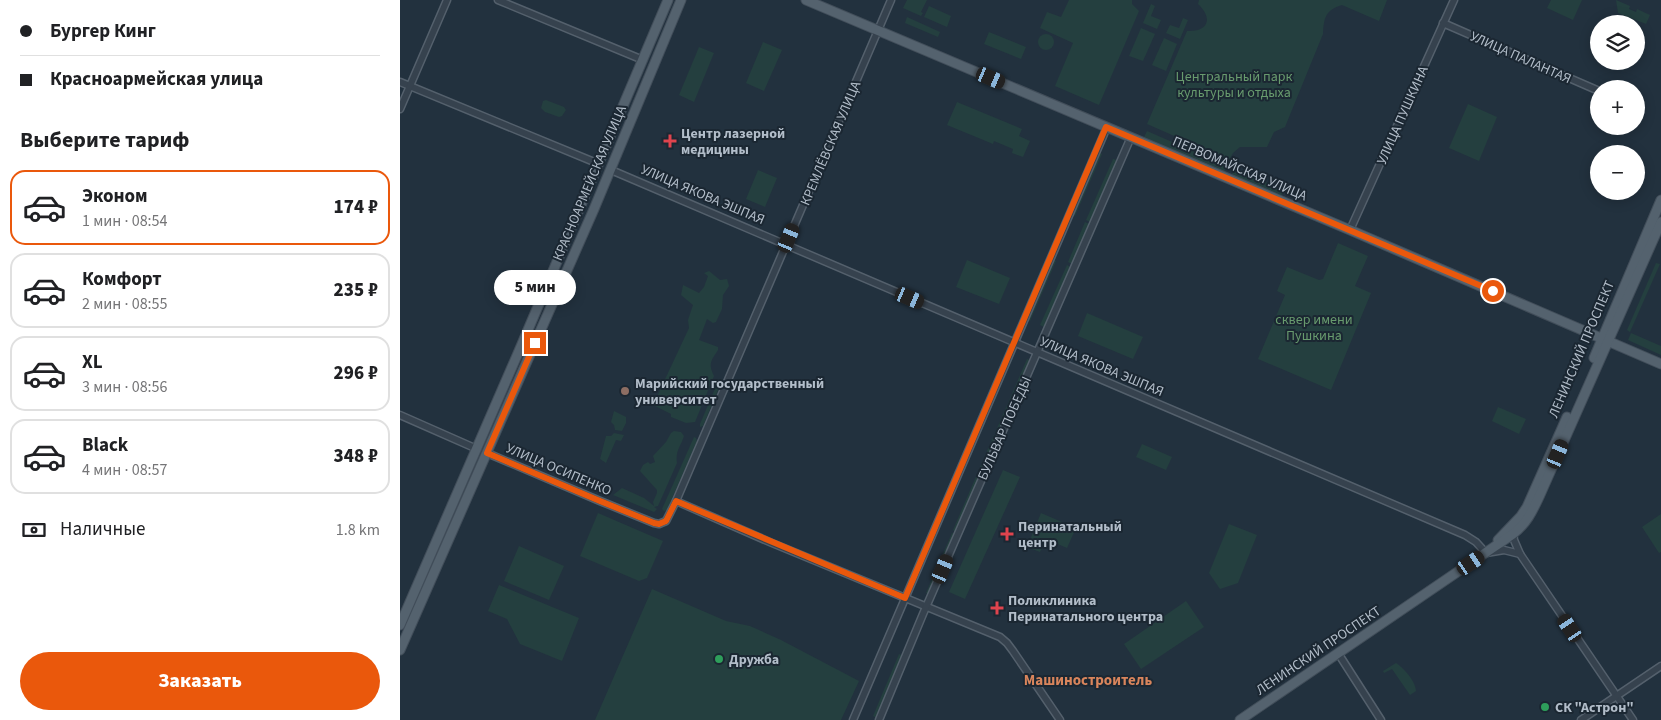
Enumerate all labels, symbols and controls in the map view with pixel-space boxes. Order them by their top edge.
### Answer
map controls [1590,15,1645,200]
button: layers [1590,15,1645,70]
text: Бургер Кинг [50,18,156,45]
street label: УЛИЦА ПАЛАНТАЯ [1467,27,1574,89]
street label: УЛИЦА ПУШКИНА [1372,62,1434,168]
car [974,65,1007,91]
text: Красноармейская улица [50,66,263,93]
park label: Центральный парк культуры и отдыха [1176,67,1292,103]
street label: КРЕМЛЁВСКАЯ УЛИЦА [796,78,866,209]
button: + [1590,80,1645,135]
street label: КРАСНОАРМЕЙСКАЯ УЛИЦА [548,102,632,264]
text: Выберите тариф [20,124,190,156]
place label: Центр лазерной медицины [681,124,785,160]
street label: ПЕРВОМАЙСКАЯ УЛИЦА [1169,131,1310,206]
marker: Центр лазерной медицины [663,134,677,148]
button: − [1590,145,1645,200]
street label: УЛИЦА ЯКОВА ЭШПАЯ [638,160,768,230]
text: Эконом [82,183,148,210]
icon: car [22,185,67,230]
text: 174 ₽ [334,194,378,221]
text: 1 мин · 08:54 [82,210,168,232]
car [776,221,801,255]
text: Комфорт [82,266,162,293]
icon: car [22,268,67,313]
callout: 5 мин [494,270,576,306]
text: 5 мин [514,276,556,298]
text: 235 ₽ [334,277,378,304]
street label: ЛЕНИНСКИЙ ПРОСПЕКТ [1544,277,1620,421]
route start [1482,280,1504,302]
car [893,285,926,311]
text: 2 мин · 08:55 [82,293,168,315]
park label: сквер имени Пушкина [1275,310,1353,346]
route end [524,332,546,354]
street label: УЛИЦА ЯКОВА ЭШПАЯ [1037,332,1167,402]
text: XL [82,349,103,376]
icon: car [22,351,67,396]
text: 296 ₽ [334,360,378,387]
street label: БУЛЬВАР ПОБЕДЫ [973,373,1037,484]
place label: Марийский государственный университет [635,374,824,410]
text: 3 мин · 08:56 [82,376,168,398]
marker: Марийский государственный университет [619,385,631,397]
text: Black [82,432,128,459]
icon: car [22,434,67,479]
car [1545,437,1570,471]
street label: УЛИЦА ОСИПЕНКО [503,439,615,501]
text: 348 ₽ [334,443,378,470]
text: 4 мин · 08:57 [82,459,168,481]
icon: cash [20,516,48,544]
text: Наличные [60,516,145,543]
place label: Перинатальный центр [1018,517,1122,553]
text: 1.8 km [336,519,380,541]
marker: Перинатальный центр [1000,527,1014,541]
car [1454,548,1487,578]
car [930,552,955,586]
place label: Поликлиника Перинатального центра [1008,591,1163,627]
marker: Поликлиника Перинатального центра [990,601,1004,615]
street label: ЛЕНИНСКИЙ ПРОСПЕКТ [1252,601,1386,700]
car [1555,611,1584,645]
place label: Дружба [729,650,779,670]
button: Заказать [20,652,380,710]
marker: Дружба [713,653,725,665]
district label: Машиностроитель [1024,670,1152,691]
place label: СК "Астрон" [1555,698,1634,718]
marker: СК "Астрон" [1539,701,1551,713]

